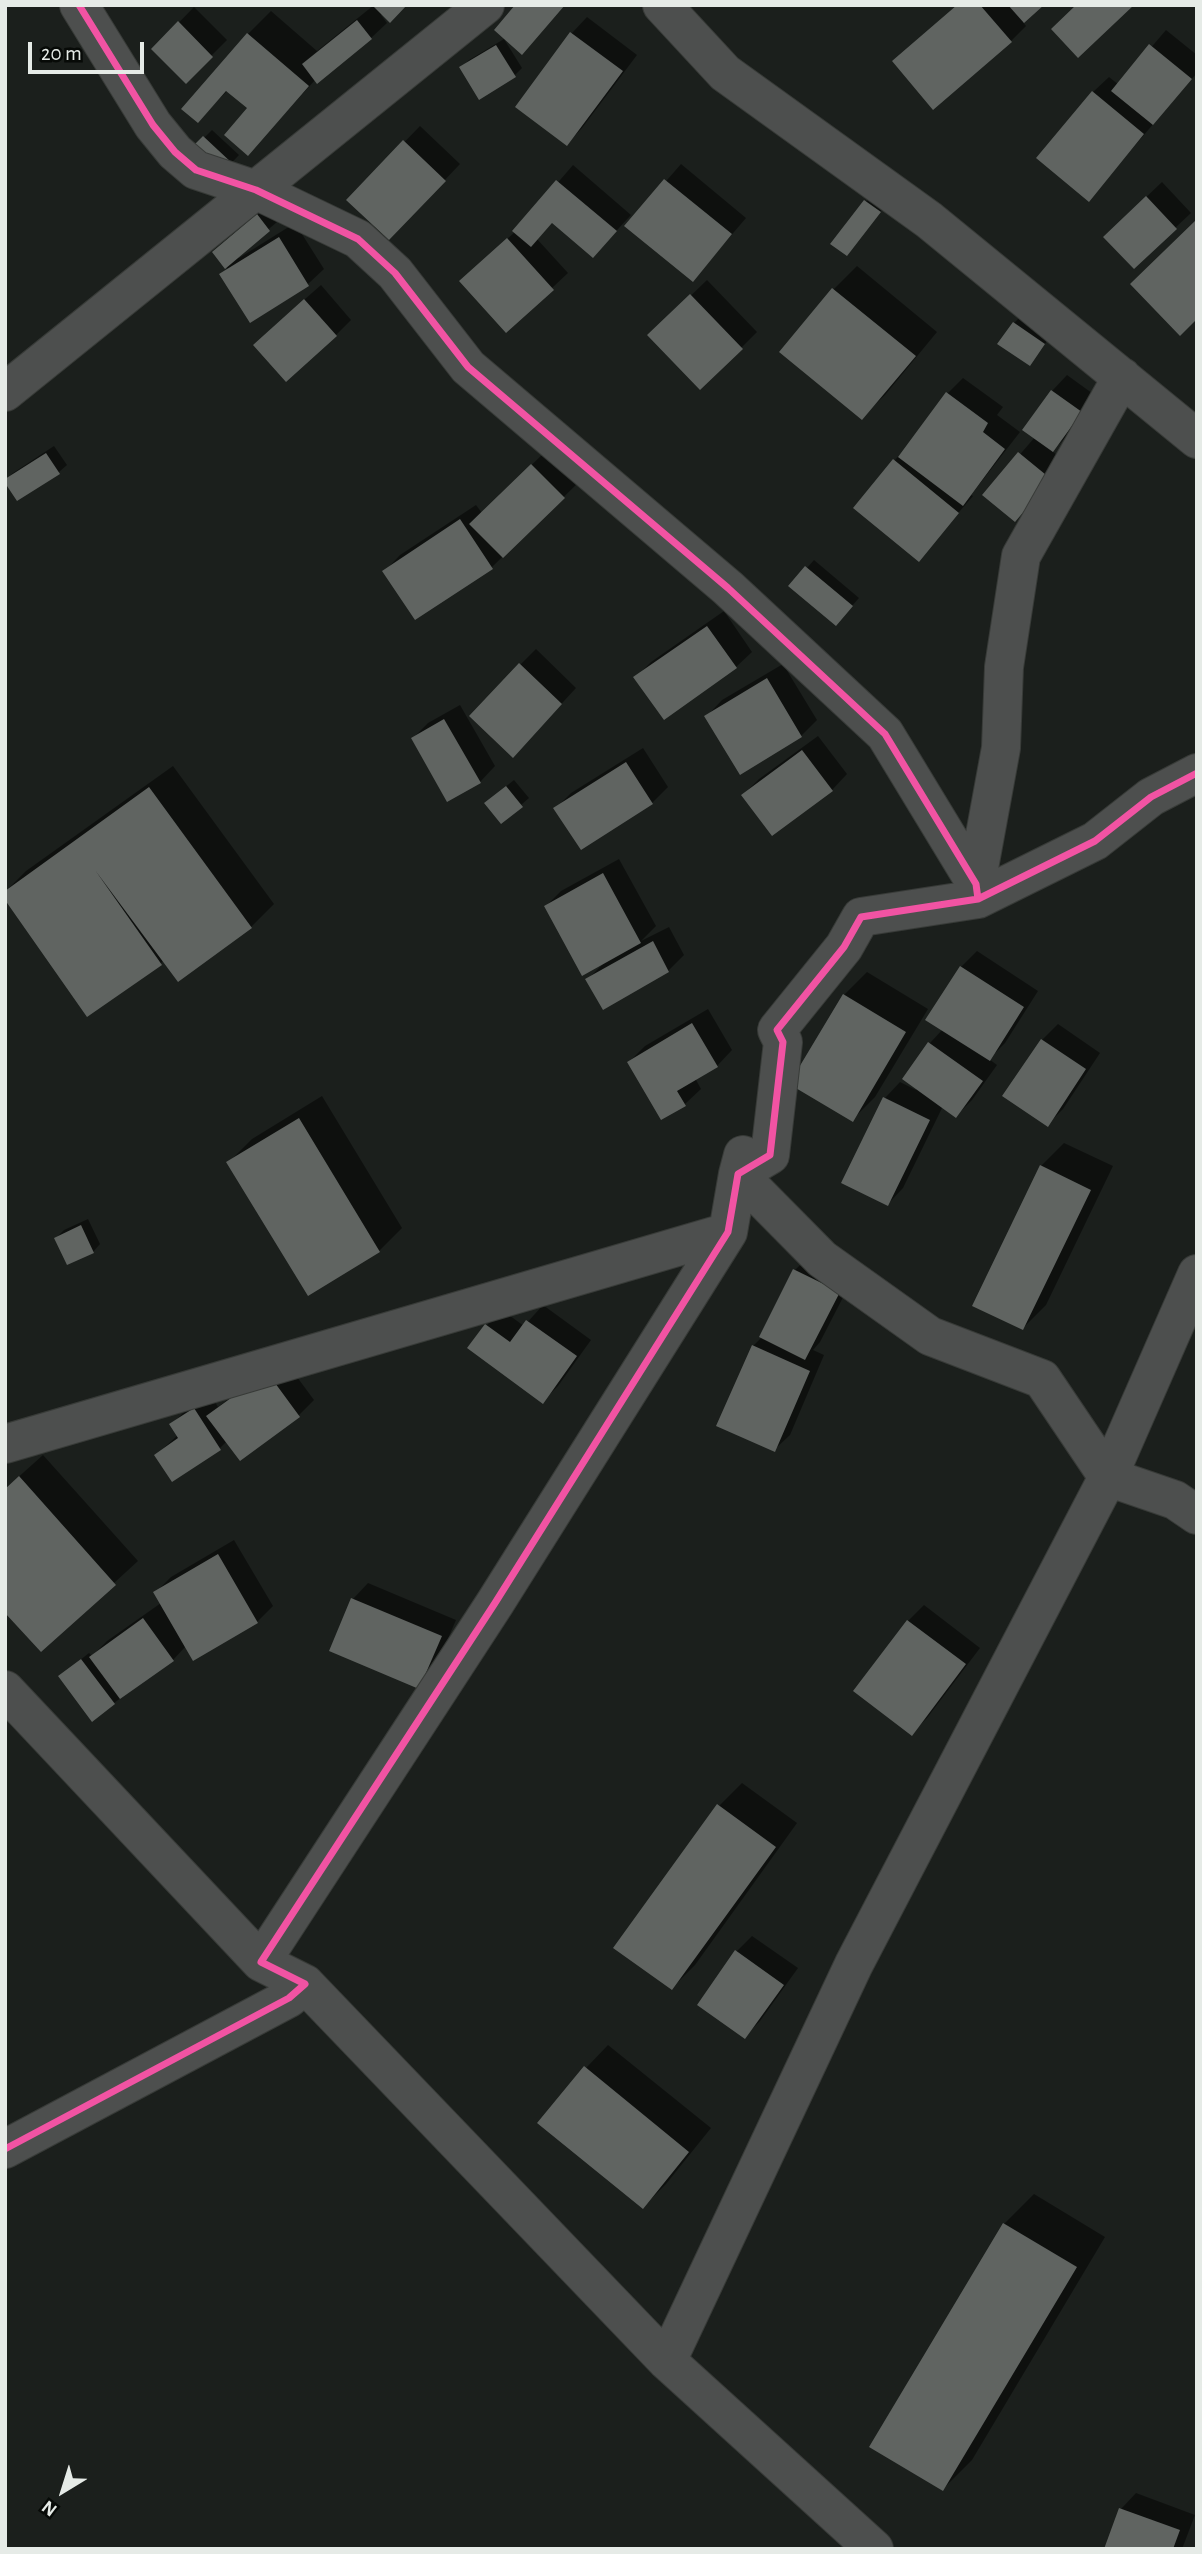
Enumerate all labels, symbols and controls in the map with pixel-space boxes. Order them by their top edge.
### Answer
scale bar [32,28,147,72]
text: 20 m [41,43,82,64]
north arrow [28,2456,98,2526]
text: N [39,2496,61,2519]

